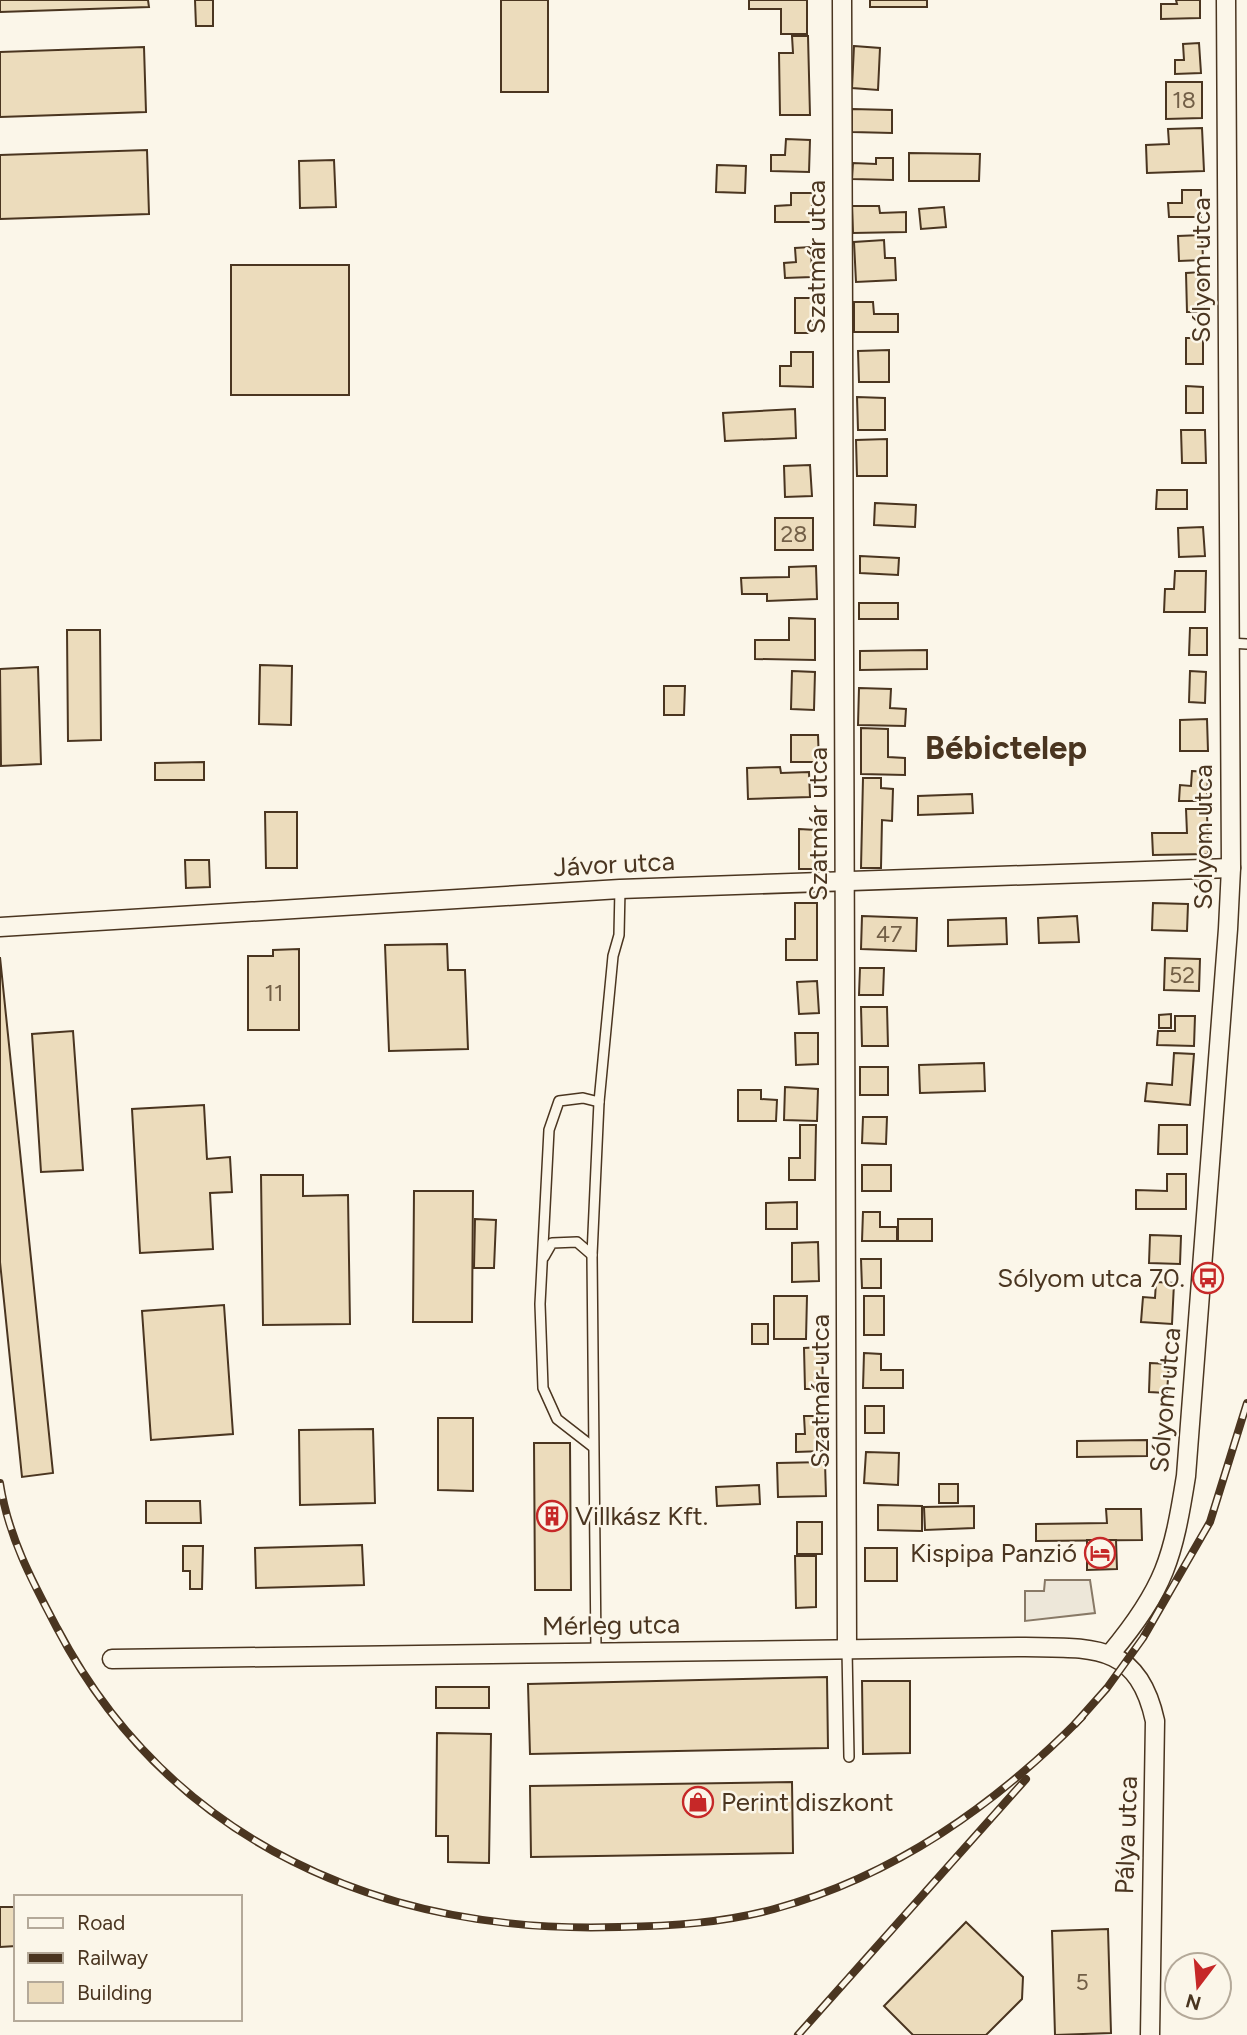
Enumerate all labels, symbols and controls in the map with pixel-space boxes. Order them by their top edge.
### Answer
house number: 18 [1172,86,1196,114]
street label: Szatmár utca [800,180,832,334]
street label: Sólyom utca [1185,197,1217,343]
house number: 28 [781,520,807,548]
district label: Bébictelep [925,728,1087,767]
street label: Szatmár utca [802,747,834,901]
street label: Sólyom utca [1187,764,1219,910]
street label: Jávor utca [552,845,676,883]
house number: 47 [876,920,902,948]
house number: 52 [1169,961,1195,989]
house number: 11 [265,979,284,1007]
bus stop icon: Sólyom utca 70. [1191,1261,1225,1295]
place label: Sólyom utca 70. [997,1262,1185,1294]
street label: Szatmár utca [804,1314,836,1468]
street label: Sólyom utca [1143,1326,1187,1474]
building icon: Villkász Kft. [535,1499,569,1533]
place label: Villkász Kft. [575,1500,708,1532]
hotel icon: Kispipa Panzió [1083,1536,1117,1570]
place label: Kispipa Panzió [910,1537,1077,1569]
street label: Mérleg utca [542,1608,680,1642]
street label: Pálya utca [1108,1775,1144,1895]
shop icon: Perint diszkont [681,1785,715,1819]
place label: Perint diszkont [721,1786,894,1818]
legend [14,1895,242,2021]
text: Road [77,1910,125,1935]
text: Railway [77,1945,148,1970]
north arrow [1163,1951,1233,2021]
house number: 5 [1075,1968,1089,1996]
text: Building [77,1980,152,2005]
text: N [1183,1989,1204,2015]

